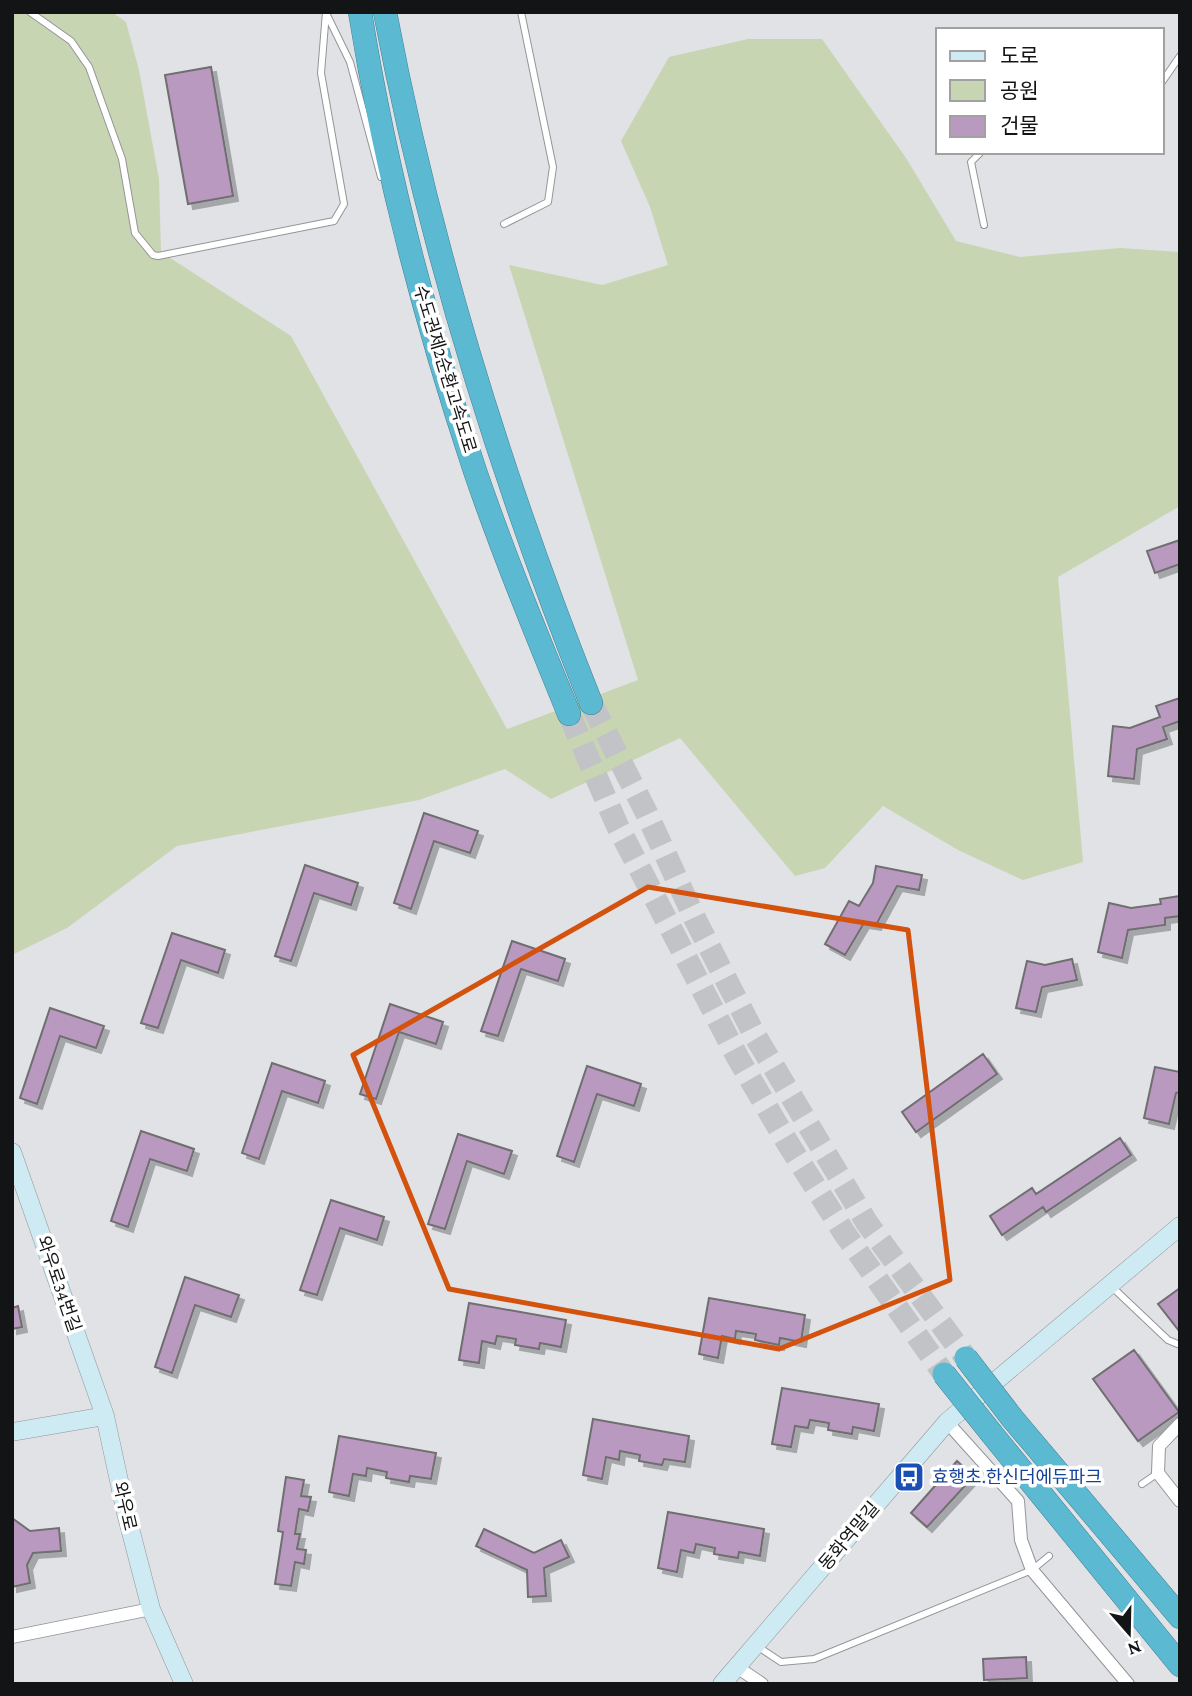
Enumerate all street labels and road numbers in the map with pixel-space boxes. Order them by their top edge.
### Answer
street label: 수도권제2순환고속도로 [410,283,480,455]
street label: 와우로34번길 [33,1233,85,1335]
street label: 와우로 [110,1480,140,1532]
street label: 동화역말길 [815,1498,883,1574]

